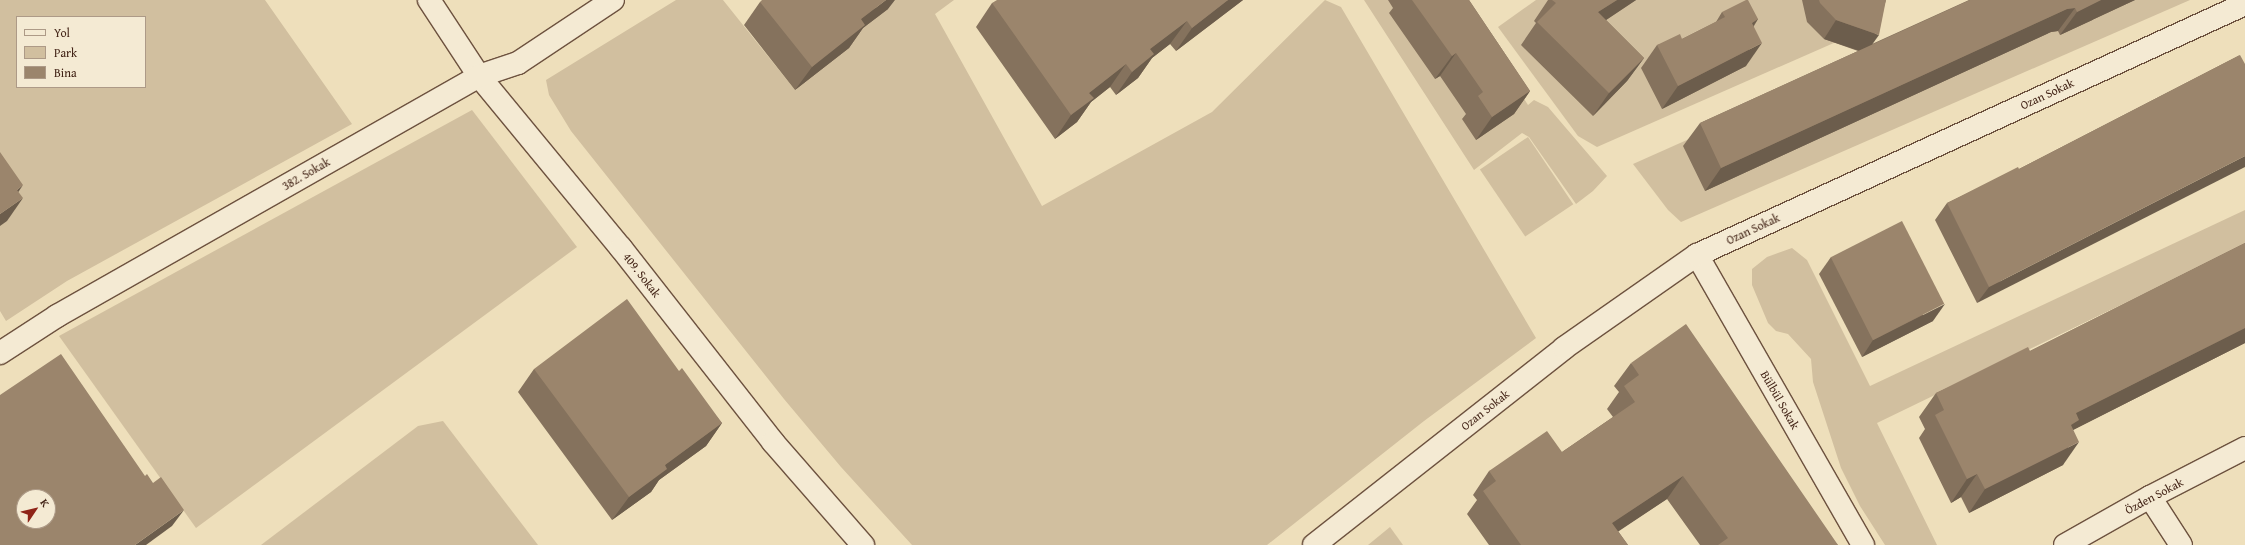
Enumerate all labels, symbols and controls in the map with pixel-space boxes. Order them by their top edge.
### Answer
legend [16,16,146,88]
text: Yol [54,24,70,41]
text: Park [54,44,77,61]
text: Bina [54,64,77,81]
street label: Ozan Sokak [2018,75,2076,113]
street label: 382. Sokak [280,155,332,193]
street label: Ozan Sokak [1724,210,1782,248]
street label: 409. Sokak [620,250,664,300]
street label: Bülbül Sokak [1757,368,1803,432]
street label: Ozan Sokak [1458,387,1512,433]
street label: Özden Sokak [2122,475,2186,517]
north arrow [16,489,56,529]
text: K [36,495,54,510]

